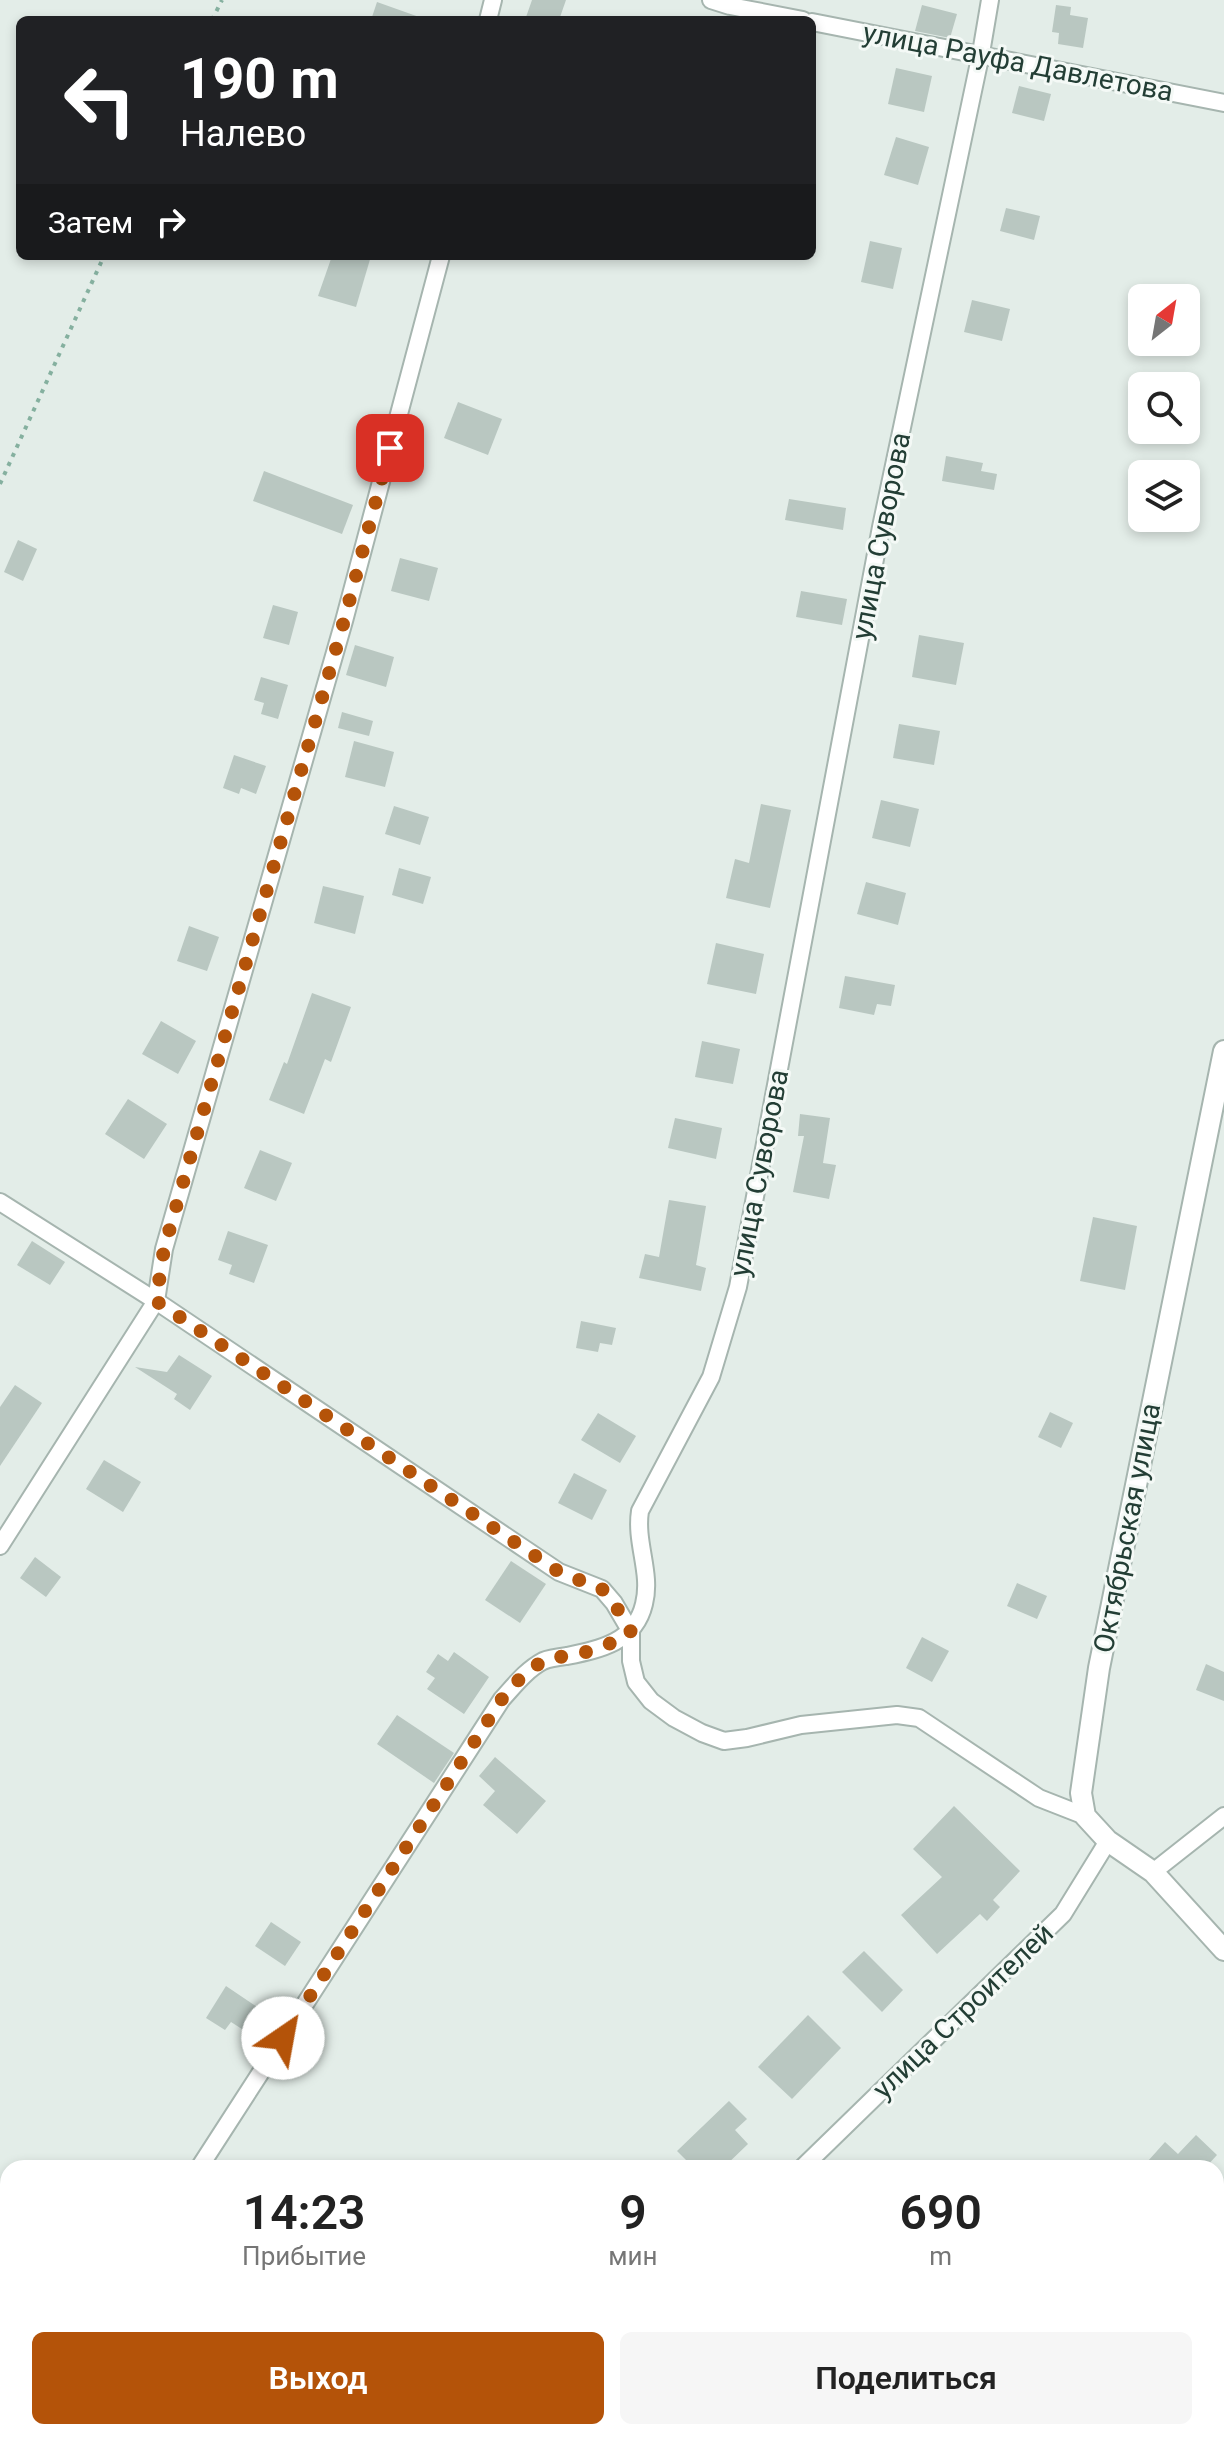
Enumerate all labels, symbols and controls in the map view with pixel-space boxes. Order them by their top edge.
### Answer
street label: улица Рауфа Давлетова [860,16,1176,108]
text: 190 m [180,46,339,112]
icon: left [48,48,152,152]
text: Налево [180,113,306,155]
icon: right [149,200,193,244]
text: Затем [48,205,133,240]
north arrow [1128,284,1200,356]
map controls [1128,284,1200,532]
button: search [1128,372,1200,444]
pin [356,414,424,482]
icon: arrive [368,426,412,470]
street label: улица Суворова [845,430,917,642]
button: layers [1128,460,1200,532]
street label: улица Суворова [723,1067,795,1279]
street label: Октябрьская улица [1087,1400,1167,1656]
street label: улица Строителей [866,1917,1060,2105]
position arrow [241,1996,325,2080]
text: 14:23 [243,2184,365,2241]
text: 9 [619,2184,647,2241]
text: 690 [900,2184,982,2241]
text: Прибытие [242,2241,366,2271]
text: мин [608,2241,658,2271]
text: m [929,2241,952,2271]
button: Выход [32,2332,604,2424]
button: Поделиться [620,2332,1192,2424]

